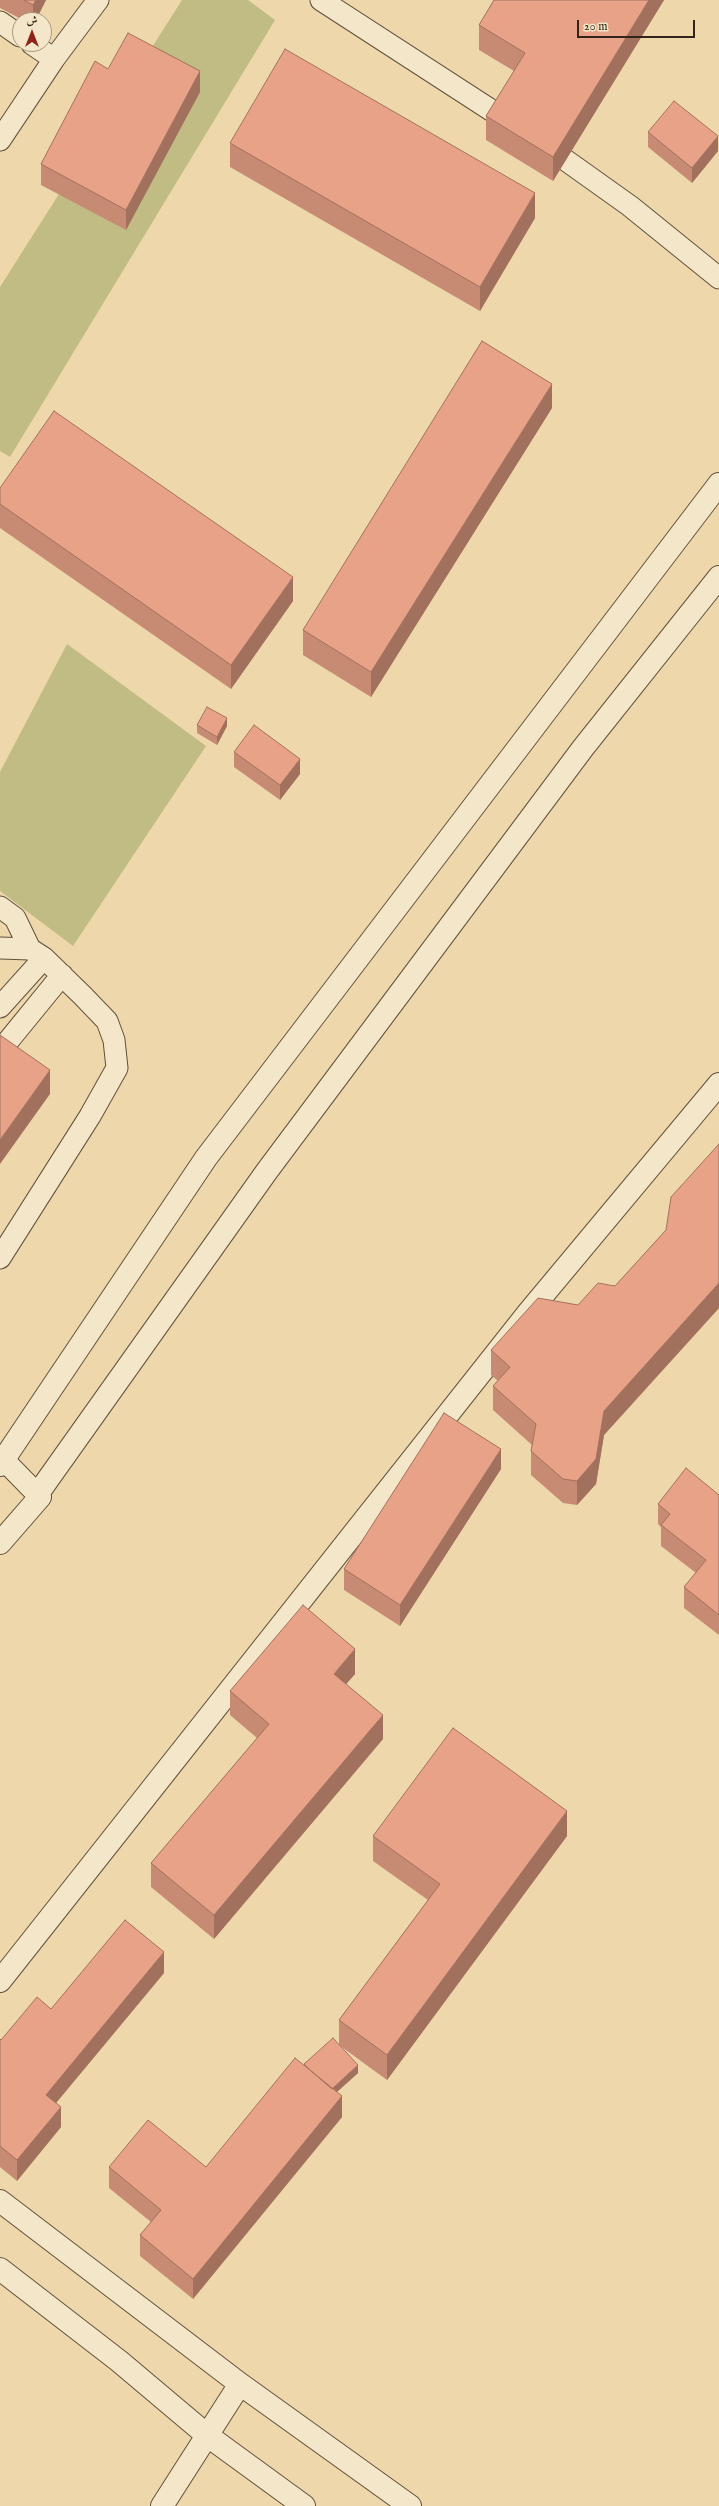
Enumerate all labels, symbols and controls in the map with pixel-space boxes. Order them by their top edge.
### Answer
north arrow [12,12,52,52]
scale bar [579,12,697,38]
text: ش [27,14,37,28]
text: 20 m [584,19,607,34]

